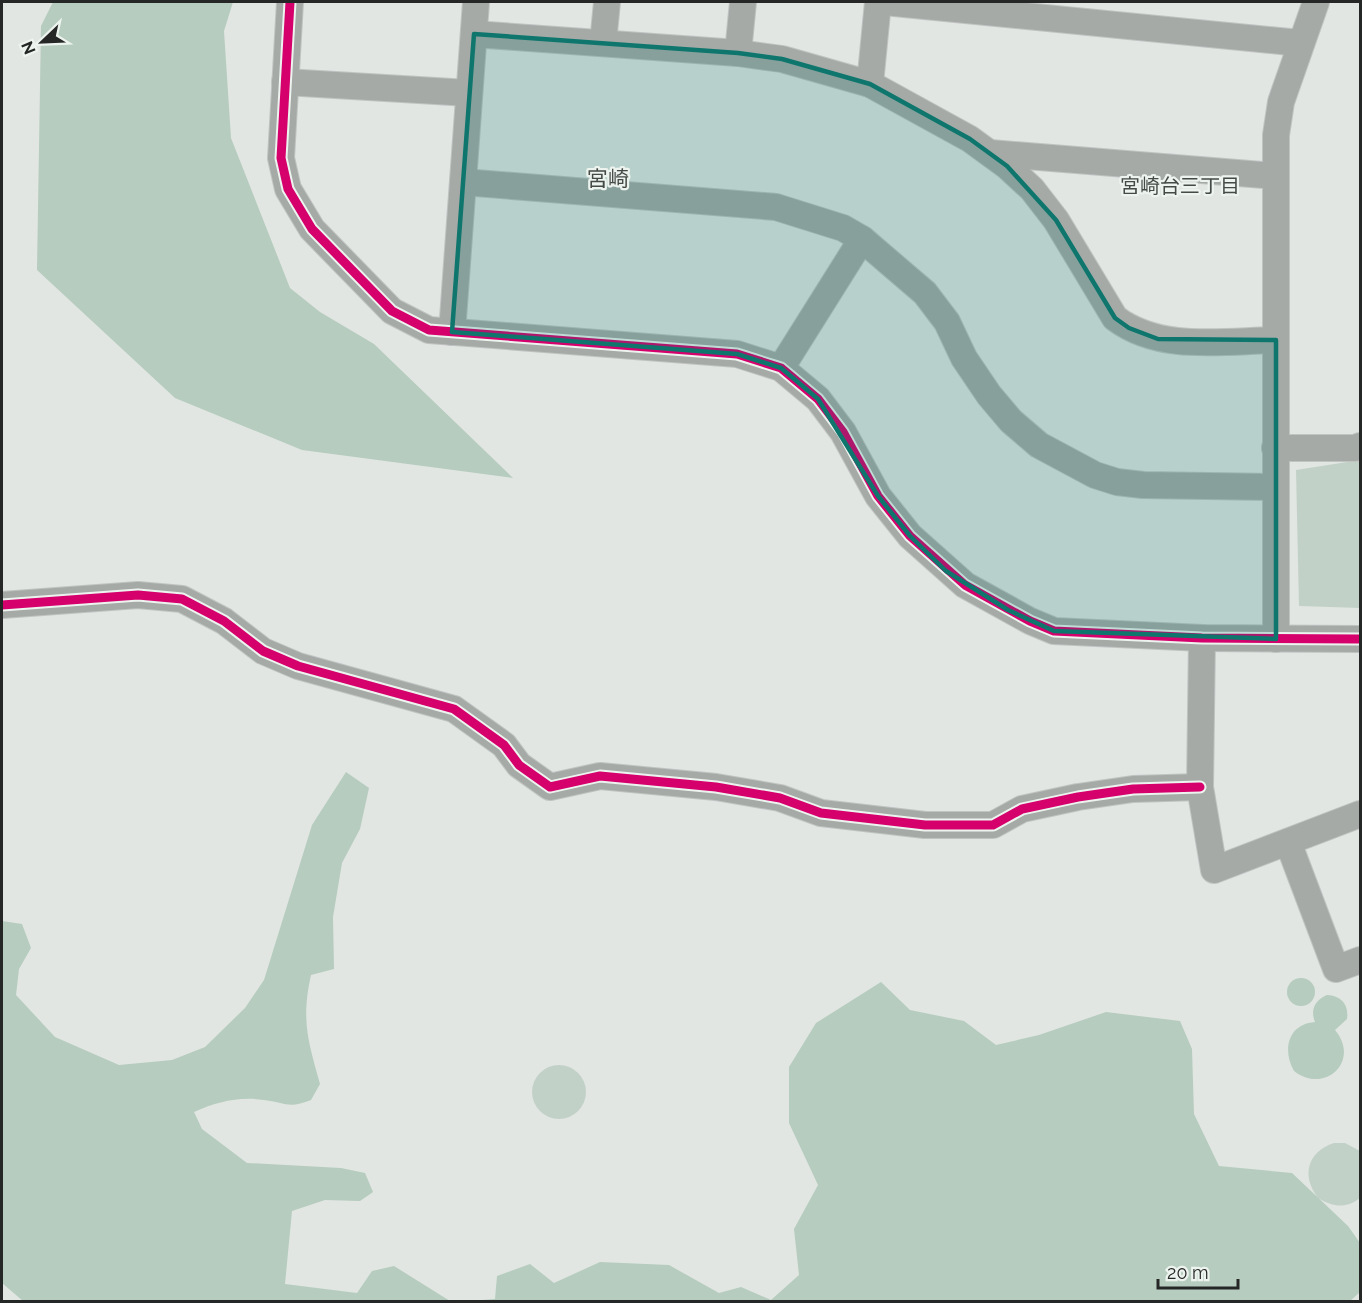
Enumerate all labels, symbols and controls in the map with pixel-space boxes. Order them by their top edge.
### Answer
north arrow [12,12,72,72]
text: N [18,38,40,57]
district label: 宮崎 [587,166,629,191]
district label: 宮崎台三丁目 [1120,174,1240,198]
scale bar [1158,1252,1238,1290]
text: 20 m [1167,1262,1209,1283]

